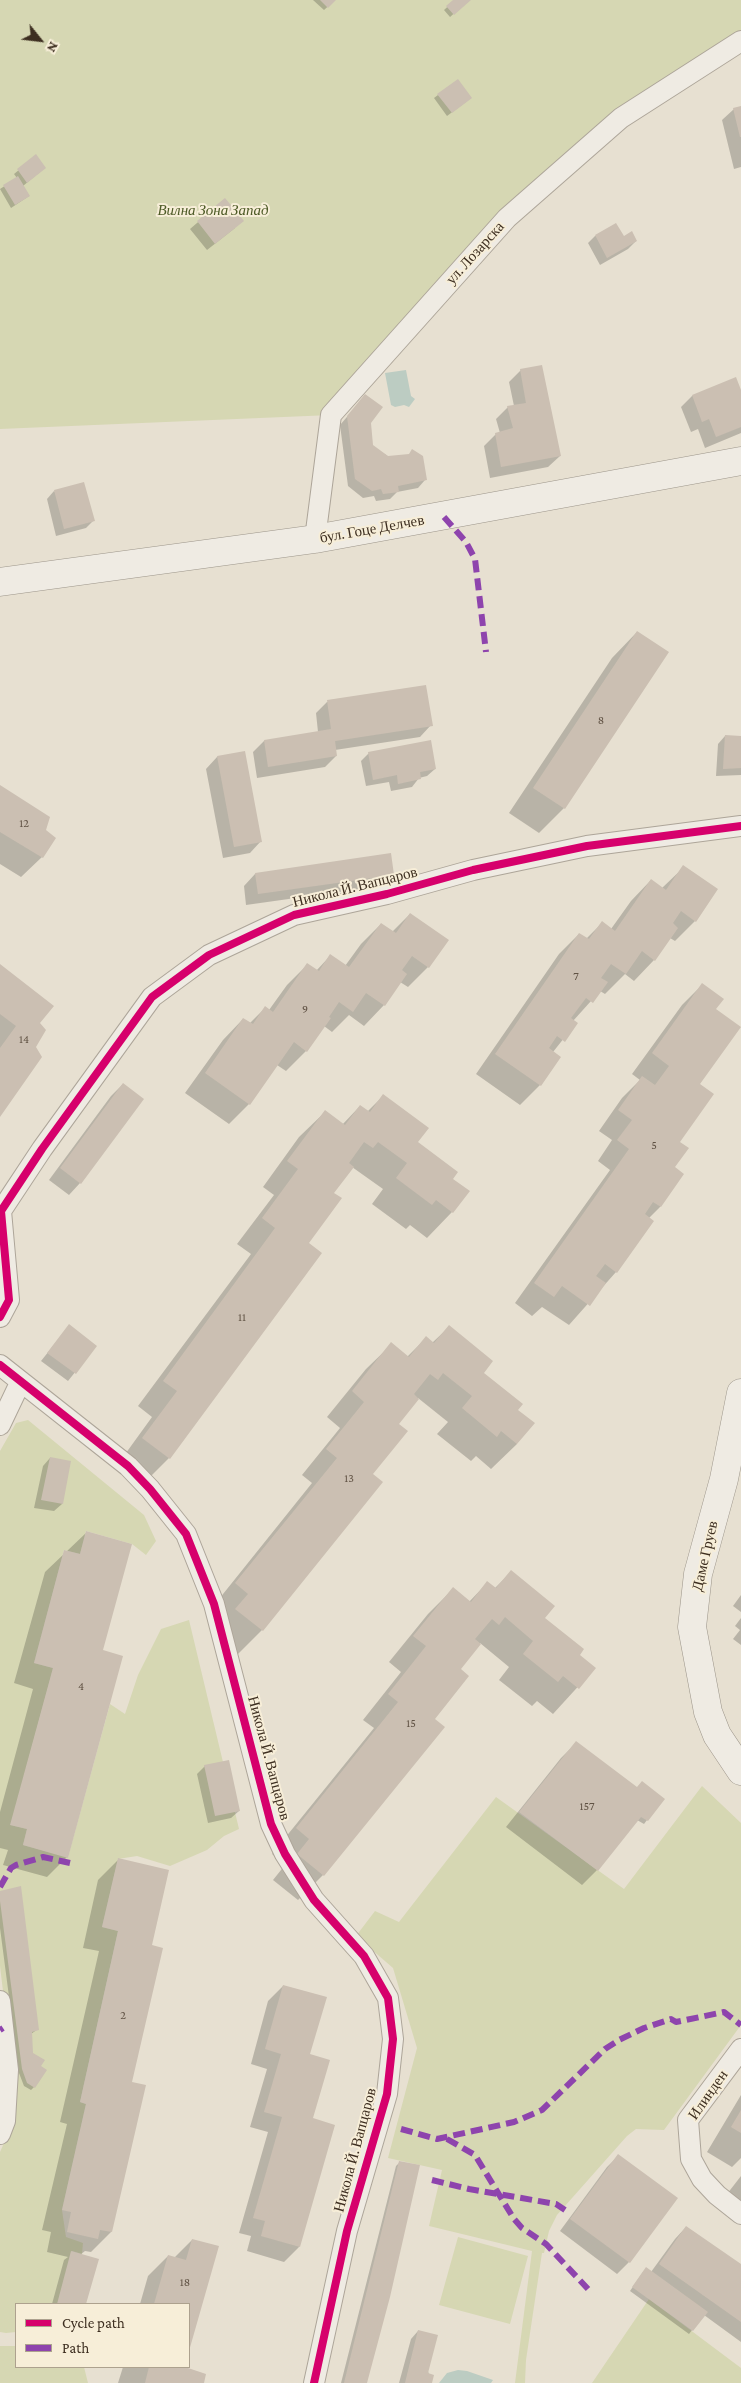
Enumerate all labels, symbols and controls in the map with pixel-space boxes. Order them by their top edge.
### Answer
north arrow [15,15,65,65]
text: N [44,39,62,55]
park label: Вилна Зона Запад [157,201,269,219]
street label: ул. Лозарска [442,218,508,288]
street label: бул. Гоце Делчев [318,511,426,547]
house number: 8 [598,713,604,727]
house number: 12 [19,816,29,830]
street label: Никола Й. Вапцаров [291,863,419,911]
house number: 7 [573,969,579,983]
house number: 9 [302,1002,308,1016]
house number: 14 [19,1032,29,1046]
house number: 5 [651,1138,657,1152]
house number: 11 [238,1310,246,1324]
house number: 13 [344,1471,354,1485]
street label: Даме Груев [688,1519,722,1593]
house number: 4 [78,1679,84,1693]
street label: Никола Й. Вапцаров [244,1694,294,1822]
house number: 15 [406,1716,416,1730]
house number: 157 [580,1799,594,1813]
house number: 2 [120,2008,126,2022]
street label: Илинден [684,2067,732,2123]
street label: Никола Й. Вапцаров [330,2086,380,2214]
house number: 18 [180,2275,190,2289]
legend [15,2303,190,2368]
text: Cycle path [62,2315,125,2331]
text: Path [62,2340,89,2356]

